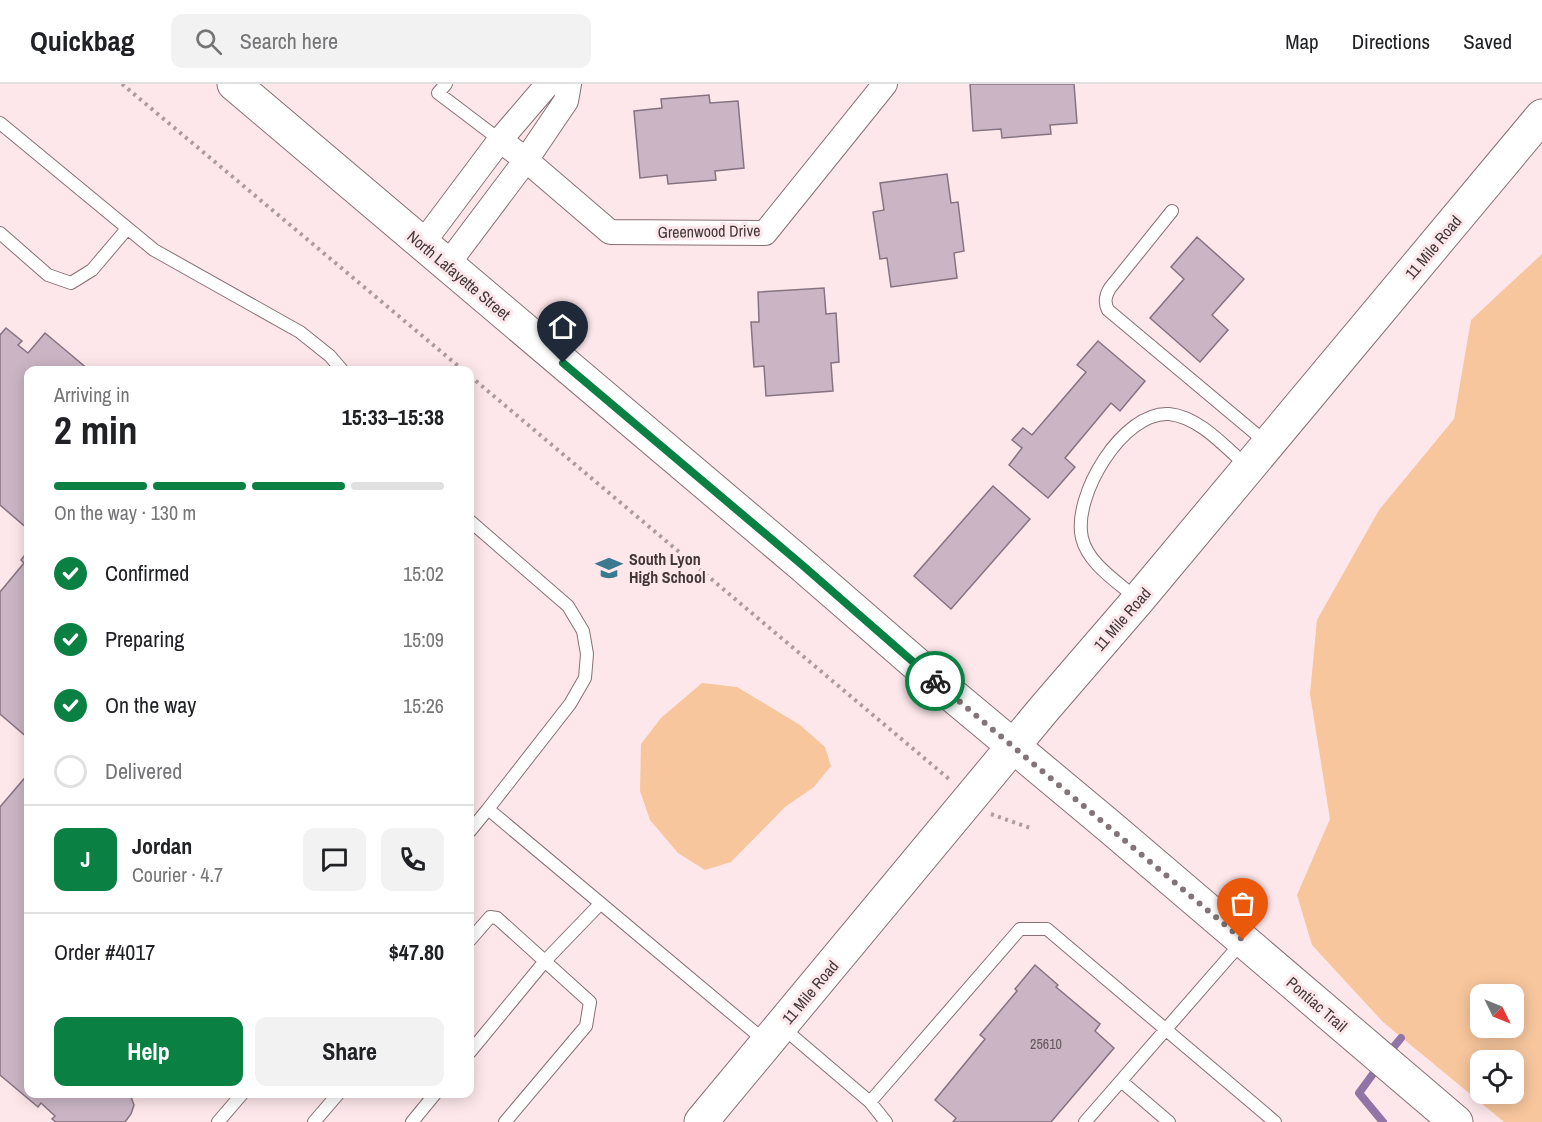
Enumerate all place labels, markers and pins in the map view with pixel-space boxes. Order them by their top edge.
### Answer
pin [537,301,588,363]
place label: South Lyon High School [629,548,706,588]
school or university icon: South Lyon High School [594,553,624,583]
pin [1217,878,1268,940]

